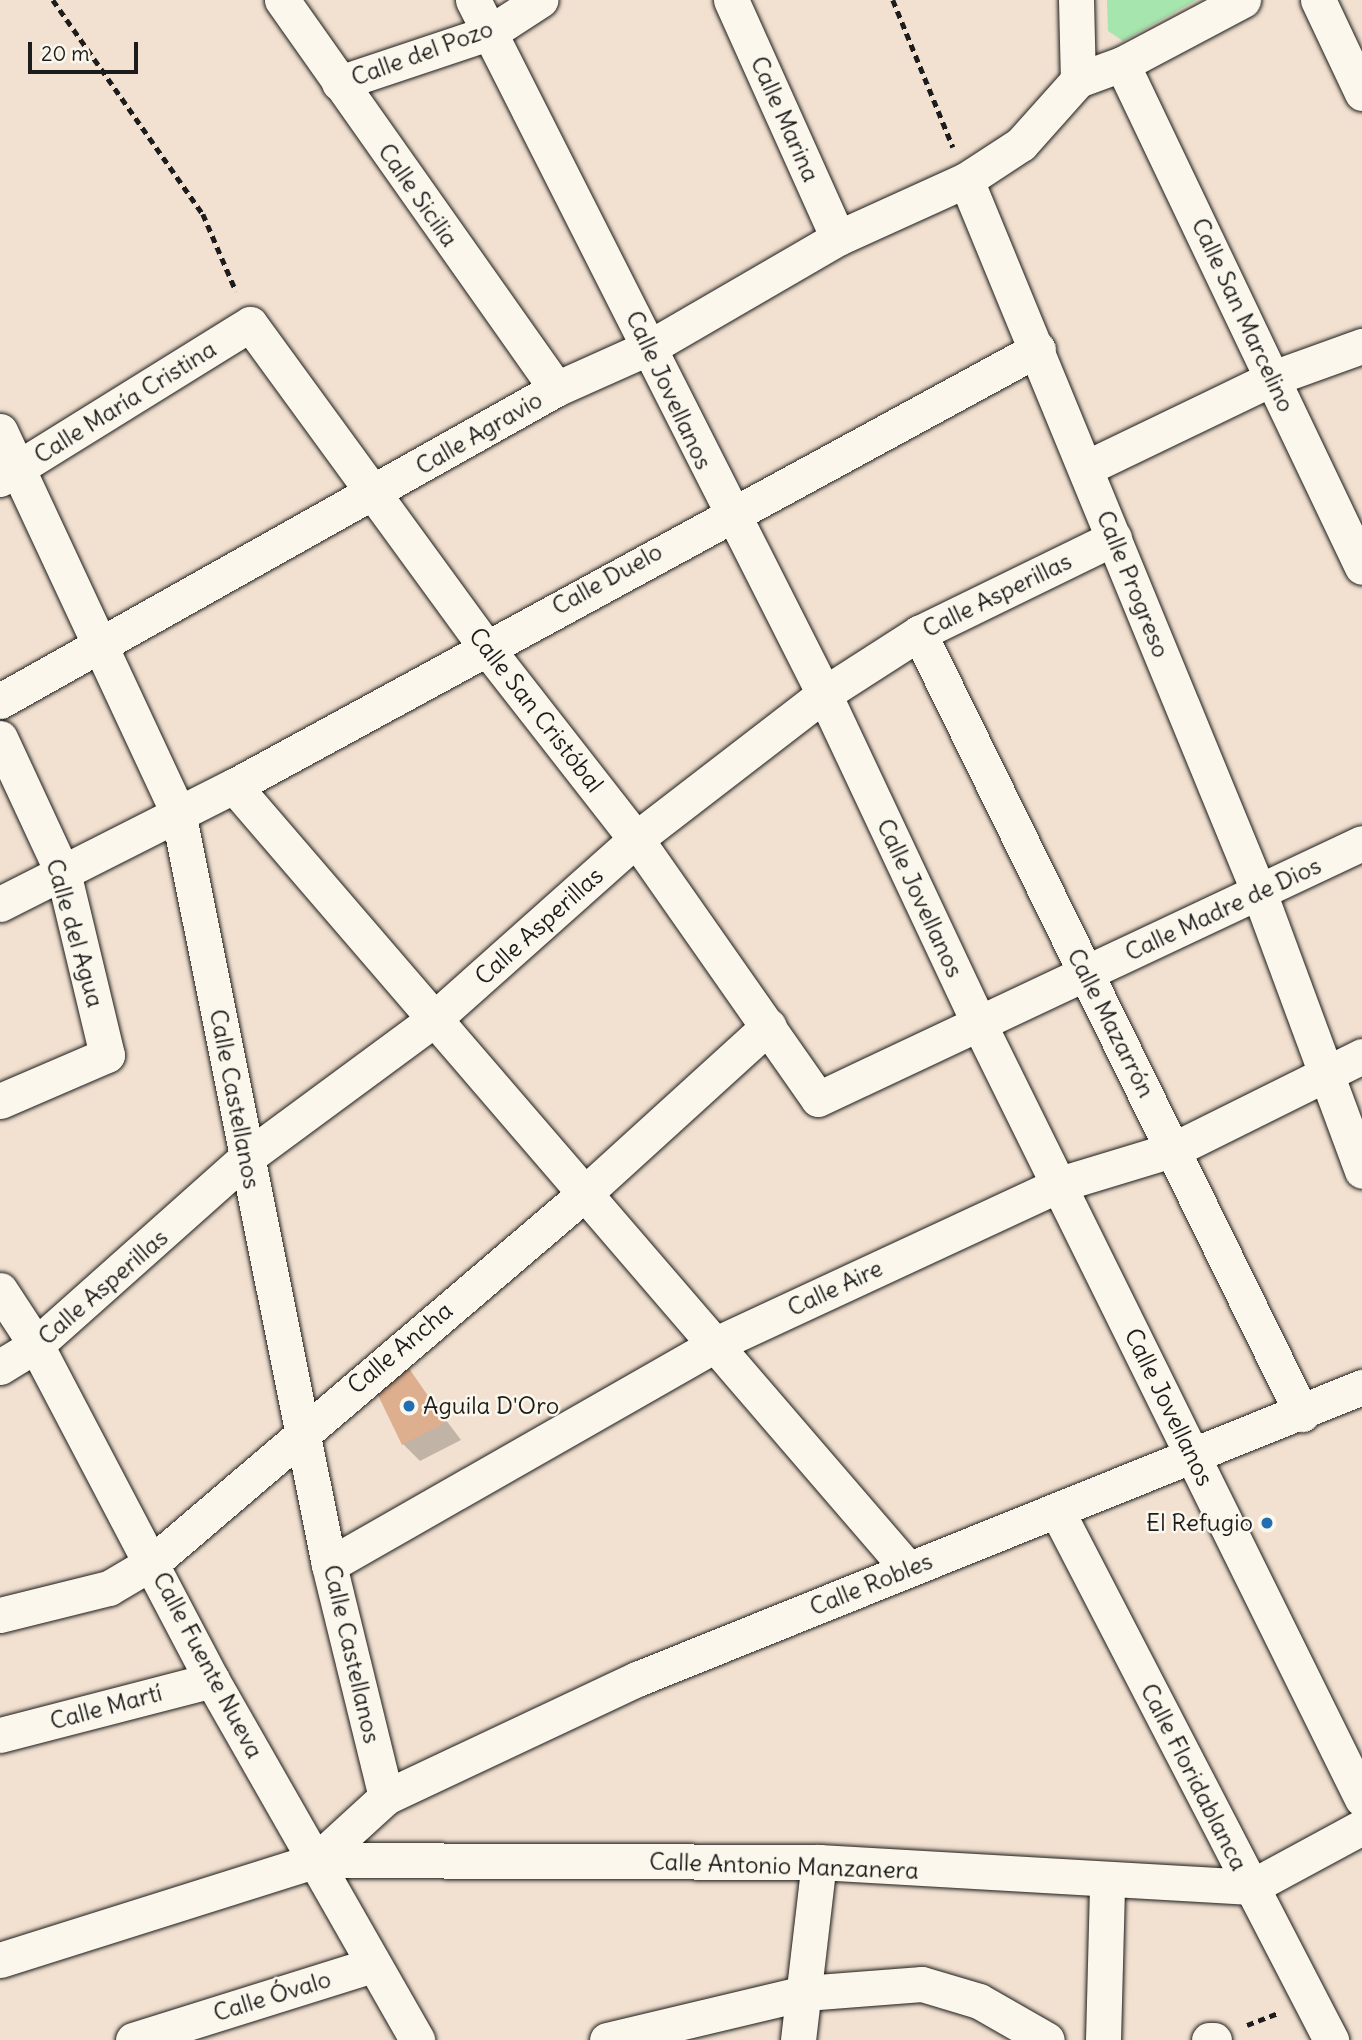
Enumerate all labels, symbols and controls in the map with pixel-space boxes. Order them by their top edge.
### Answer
street label: Calle del Pozo [347,14,497,92]
scale bar [32,28,142,72]
text: 20 m [41,40,90,67]
street label: Calle Marina [744,52,826,186]
street label: Calle Sicilia [372,138,464,252]
street label: Calle San Marcelino [1185,213,1301,417]
street label: Calle Jovellanos [620,306,718,474]
street label: Calle María Cristina [29,334,221,470]
street label: Calle Agravio [411,385,547,481]
street label: Calle Progreso [1090,506,1176,662]
street label: Calle Duelo [547,537,667,621]
street label: Calle Asperillas [918,547,1076,643]
street label: Calle San Cristóbal [463,622,609,798]
street label: Calle Jovellanos [871,814,969,982]
street label: Calle Madre de Dios [1120,851,1326,967]
street label: Calle del Agua [40,855,110,1011]
street label: Calle Asperillas [469,861,609,991]
street label: Calle Mazarrón [1061,944,1161,1102]
street label: Calle Castellanos [203,1007,267,1191]
street label: Calle Asperillas [32,1223,174,1351]
street label: Calle Aire [783,1254,887,1322]
street label: Calle Ancha [342,1296,458,1400]
street label: Calle Jovellanos [1118,1324,1220,1490]
place label: Aguila D'Oro [423,1392,559,1420]
marker: Aguila D'Oro [401,1398,417,1414]
place label: El Refugio [1146,1509,1253,1537]
marker: El Refugio [1259,1515,1275,1531]
street label: Calle Robles [805,1546,937,1622]
street label: Calle Castellanos [317,1562,387,1746]
street label: Calle Fuente Nueva [147,1567,269,1763]
street label: Calle Martí [47,1678,165,1736]
street label: Calle Floridablanca [1134,1679,1254,1875]
street label: Calle Antonio Manzanera [649,1847,919,1885]
street label: Calle Óvalo [210,1964,334,2028]

